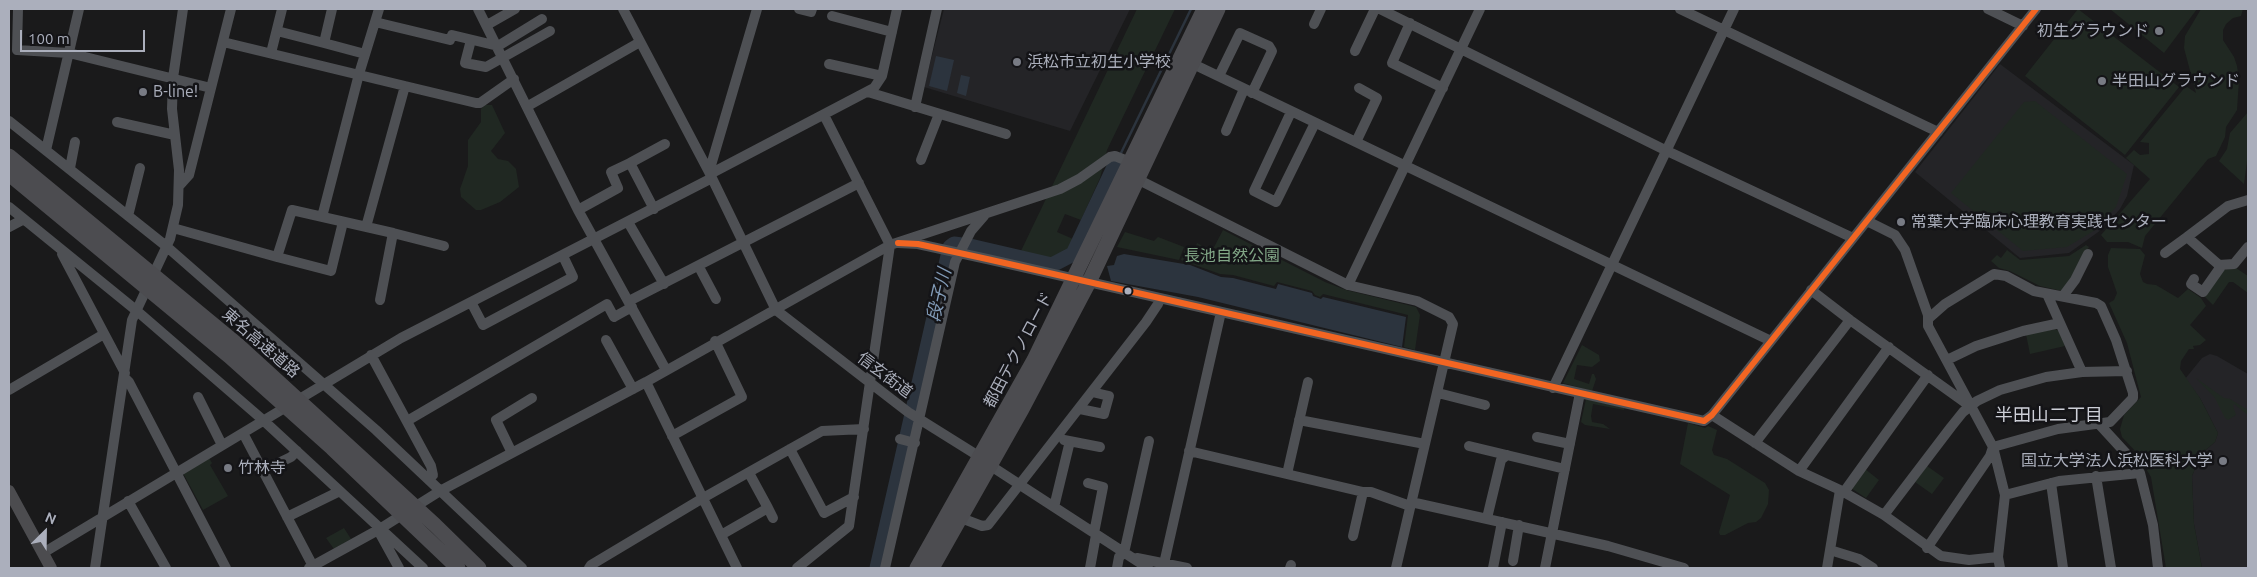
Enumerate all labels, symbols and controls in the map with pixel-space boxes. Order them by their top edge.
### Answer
scale bar [22,20,148,52]
place label: 初生グラウンド [2037,21,2149,41]
marker: 初生グラウンド [2153,25,2165,37]
text: 100 m [28,30,70,47]
place label: 浜松市立初生小学校 [1027,52,1171,72]
marker: 浜松市立初生小学校 [1011,56,1023,68]
place label: 半田山グラウンド [2112,71,2240,91]
marker: 半田山グラウンド [2096,75,2108,87]
place label: B-line! [153,82,198,102]
marker: B-line! [137,86,149,98]
place label: 常葉大学臨床心理教育実践センター [1911,212,2167,232]
marker: 常葉大学臨床心理教育実践センター [1895,216,1907,228]
park label: 長池自然公園 [1184,246,1280,266]
water label: 段子川 [922,266,956,324]
unlabelled marker [1123,286,1133,296]
street label: 都田テクノロード [979,289,1057,411]
street label: 東名高速道路 [218,304,304,382]
street label: 信玄街道 [854,348,916,402]
district label: 半田山二丁目 [1995,404,2103,426]
place label: 国立大学法人浜松医科大学 [2021,451,2213,471]
marker: 国立大学法人浜松医科大学 [2217,455,2229,467]
place label: 竹林寺 [238,458,286,478]
marker: 竹林寺 [222,462,234,474]
north arrow [20,507,70,557]
text: N [43,509,59,528]

